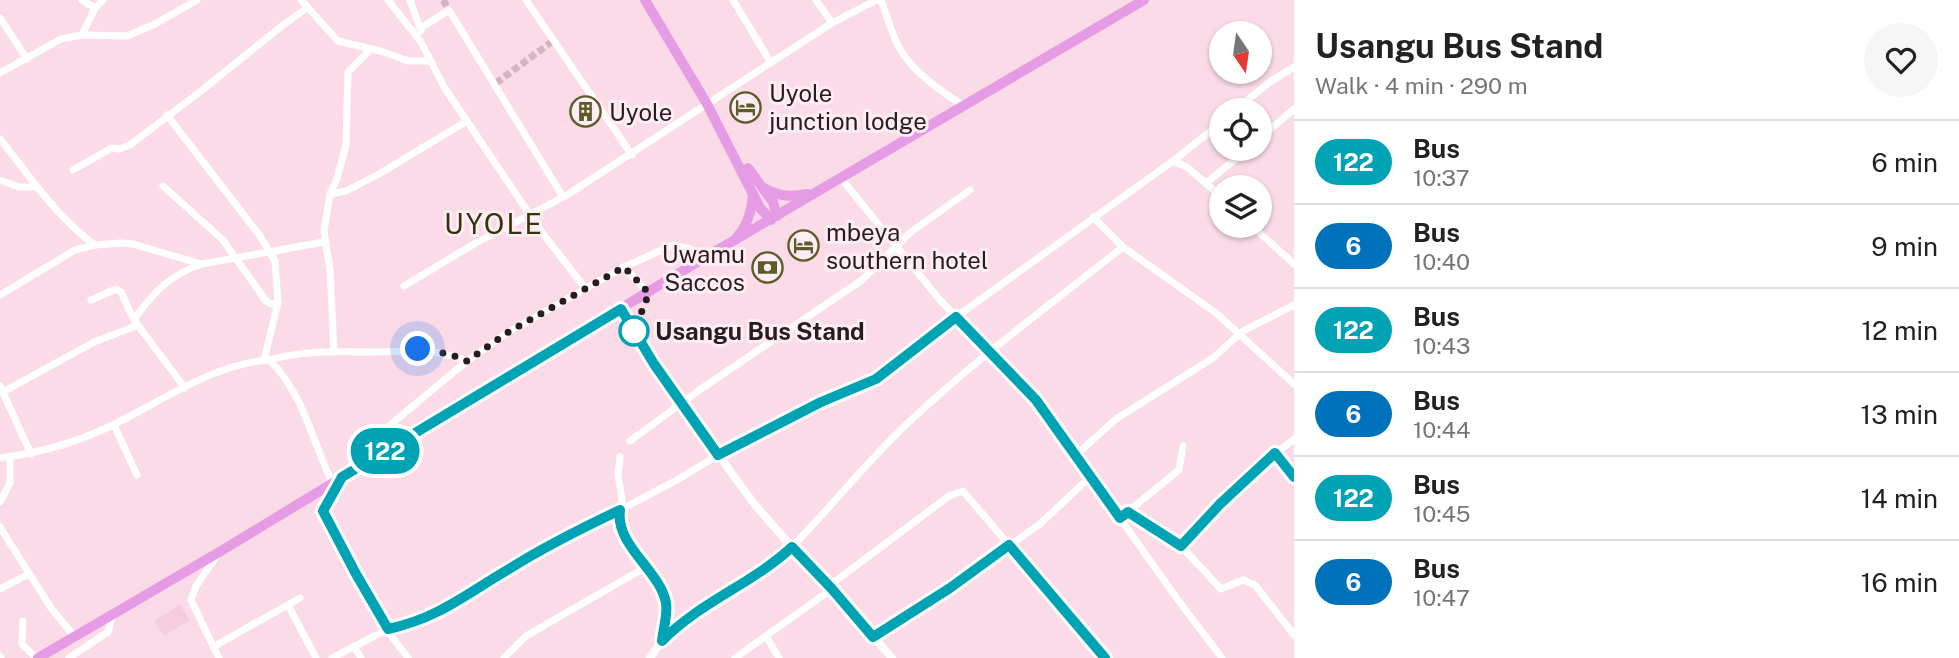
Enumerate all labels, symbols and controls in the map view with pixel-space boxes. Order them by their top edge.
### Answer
north arrow [1209,21,1272,84]
map controls [1209,21,1272,238]
button: heart [1864,23,1938,97]
text: Usangu Bus Stand [1315,27,1603,65]
text: Walk · 4 min · 290 m [1315,72,1528,99]
place label: Uyole junction lodge [768,79,927,135]
hotel icon: Uyole junction lodge [729,90,763,124]
building icon: Uyole [569,95,603,129]
place label: Uyole [609,98,672,126]
button: locate [1209,98,1272,161]
text: Bus [1413,133,1460,164]
text: 6 min [1871,147,1938,178]
text: 122 [1333,148,1374,176]
text: 10:37 [1413,164,1470,191]
button: layers [1209,175,1272,238]
district label: UYOLE [444,207,544,240]
text: Bus [1413,217,1460,248]
place label: mbeya southern hotel [826,218,988,274]
hotel icon: mbeya southern hotel [786,229,820,263]
text: 9 min [1871,231,1938,262]
text: 6 [1346,232,1361,260]
place label: Uwamu Saccos [662,240,745,296]
text: 10:40 [1413,248,1470,275]
bank icon: Uwamu Saccos [751,251,785,285]
text: Bus [1413,301,1460,332]
text: 12 min [1862,315,1938,346]
marker: Usangu Bus Stand [619,316,649,346]
text: 122 [1333,316,1374,344]
place label: Usangu Bus Stand [655,317,865,345]
your location [400,331,435,366]
text: 10:43 [1413,332,1470,359]
text: Bus [1413,385,1460,416]
text: 13 min [1861,399,1938,430]
text: 6 [1346,400,1361,428]
text: 10:44 [1413,416,1470,443]
line badge: 122 [345,428,425,474]
text: 122 [365,437,405,465]
text: Bus [1413,469,1460,500]
text: 14 min [1861,483,1938,514]
text: 122 [1333,484,1374,512]
text: 10:45 [1413,500,1470,527]
text: Bus [1413,553,1460,584]
text: 16 min [1861,567,1938,598]
text: 6 [1346,568,1361,596]
text: 10:47 [1413,584,1470,611]

